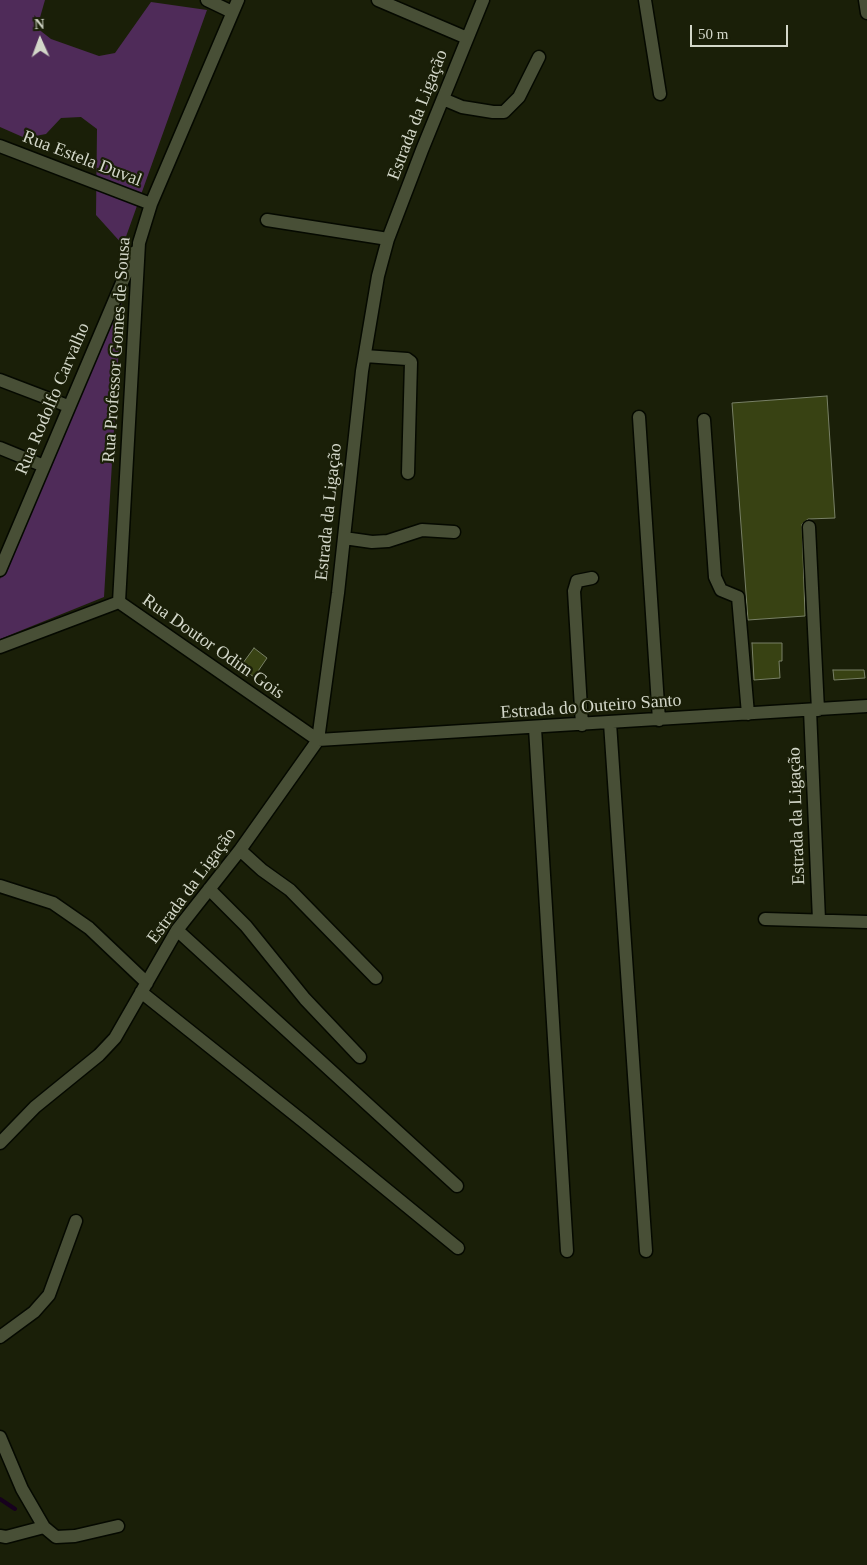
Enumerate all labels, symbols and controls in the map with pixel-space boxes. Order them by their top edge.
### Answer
north arrow [15,15,65,65]
scale bar [692,15,790,47]
text: N [34,17,45,32]
text: 50 m [698,26,728,42]
street label: Estrada da Ligação [383,47,453,183]
street label: Rua Estela Duval [19,126,145,192]
street label: Rua Professor Gomes de Sousa [98,237,136,463]
street label: Rua Rodolfo Carvalho [11,320,95,478]
street label: Estrada da Ligação [311,442,347,582]
street label: Rua Doutor Odim Gois [138,590,288,704]
street label: Estrada do Outeiro Santo [500,690,682,724]
street label: Estrada da Ligação [784,747,810,885]
street label: Estrada da Ligação [143,824,241,948]

